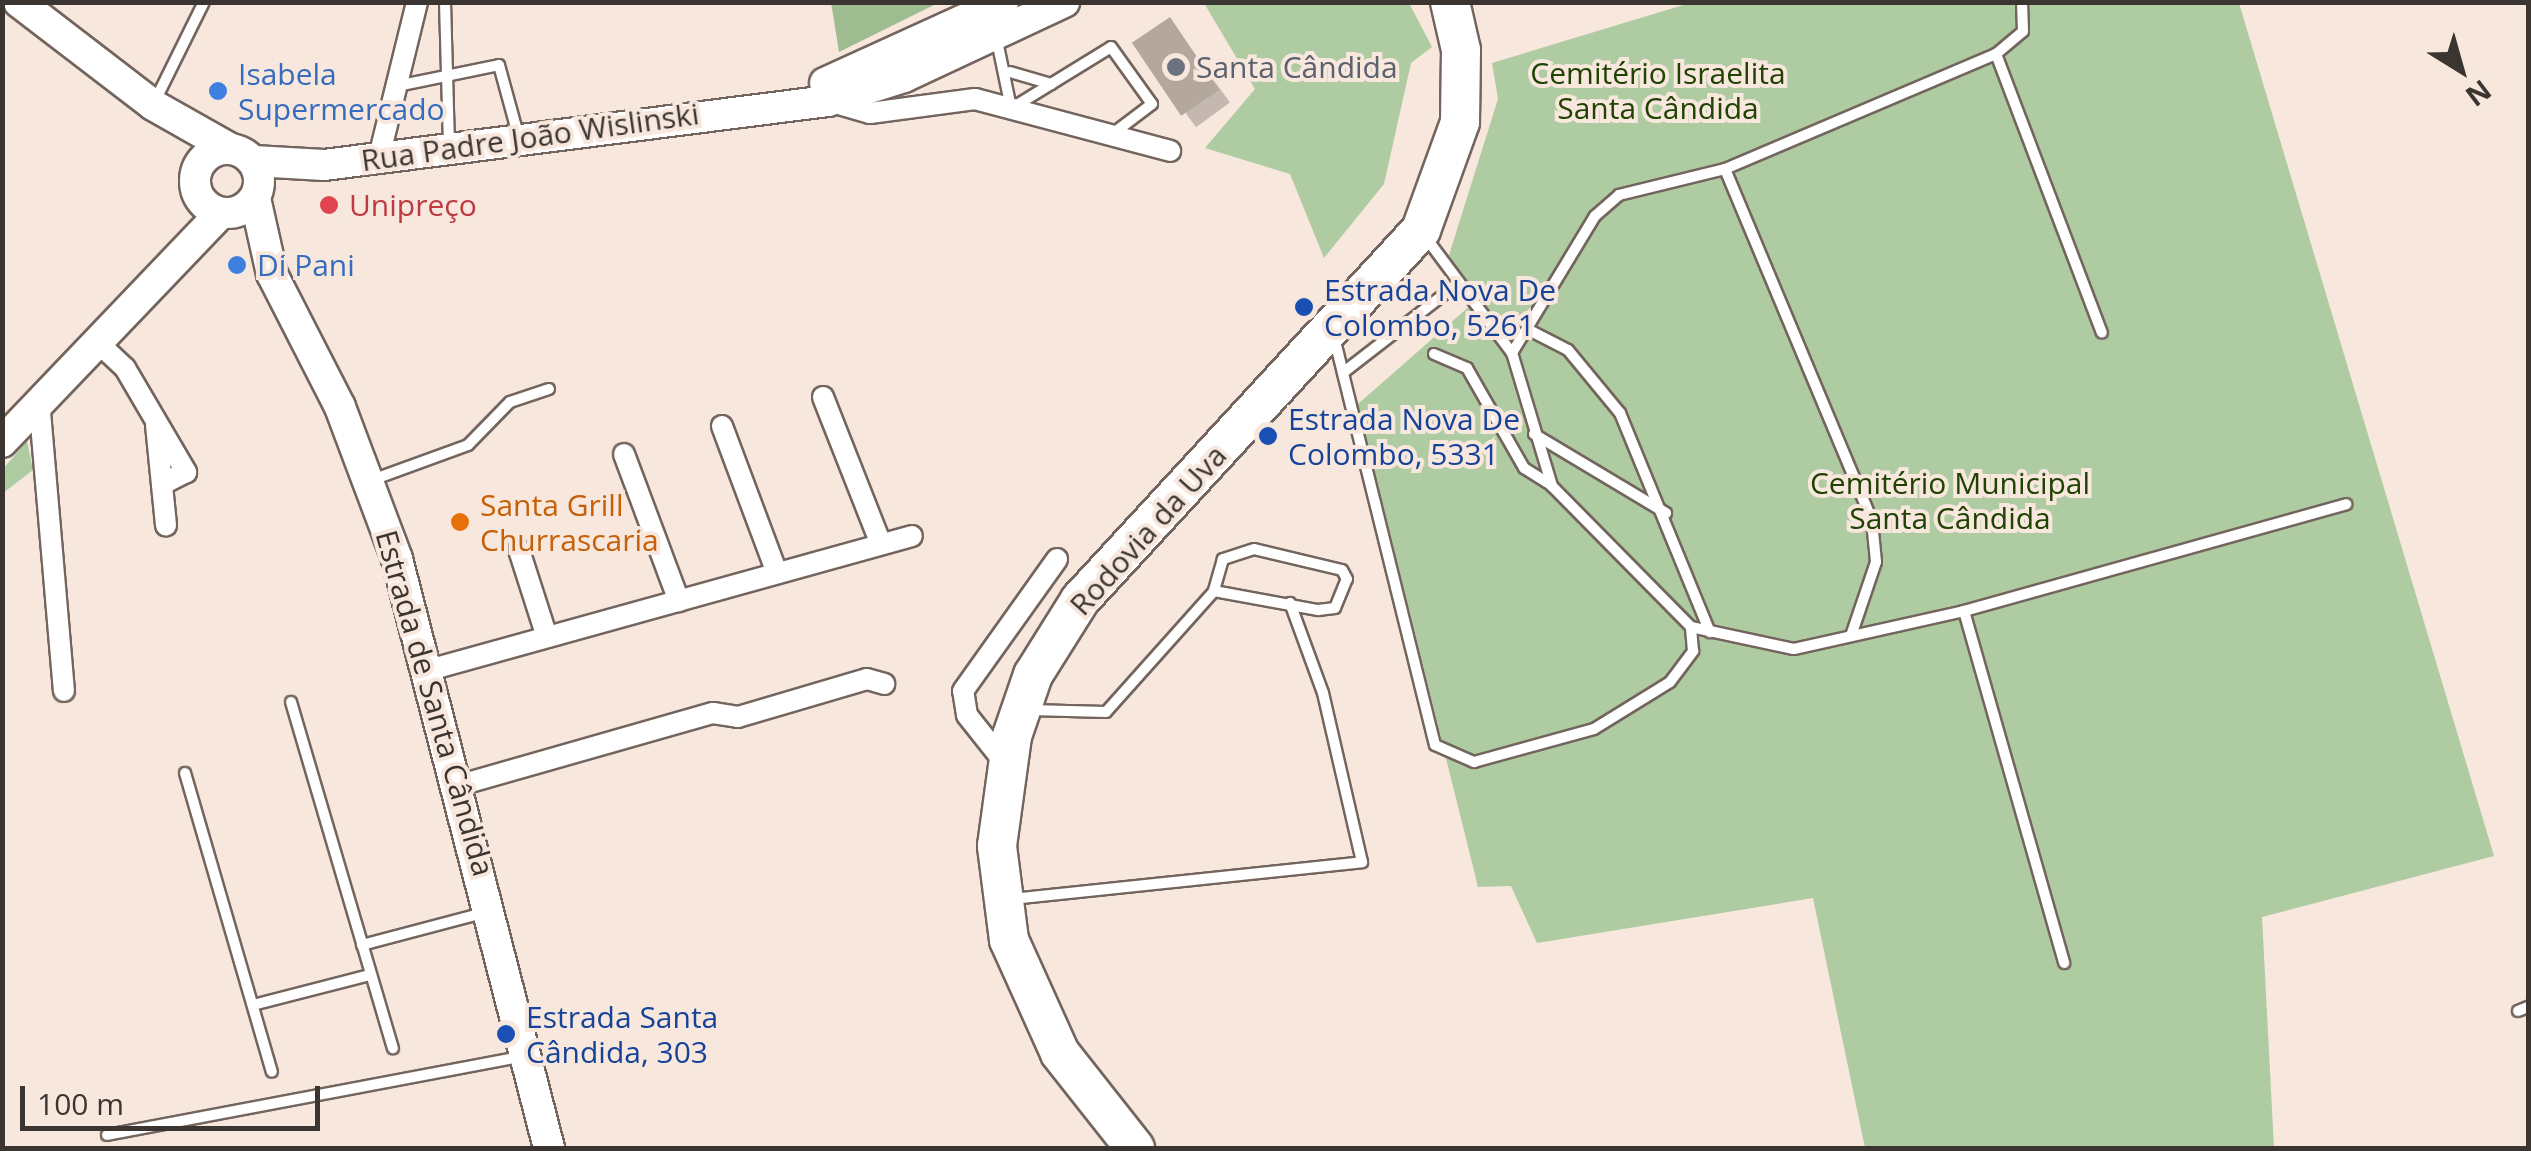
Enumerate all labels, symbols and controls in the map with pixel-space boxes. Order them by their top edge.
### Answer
north arrow [2411,20,2511,120]
place label: Santa Cândida [1196,49,1398,85]
park label: Cemitério Israelita Santa Cândida [1530,55,1786,126]
place label: Isabela Supermercado [238,56,445,126]
marker: Santa Cândida [1165,56,1187,78]
text: N [2459,72,2500,116]
marker: Isabela Supermercado [207,80,229,102]
street label: Rua Padre João Wislinski [359,95,701,179]
place label: Unipreço [349,187,477,223]
marker: Unipreço [318,194,340,216]
place label: Di Pani [257,247,355,283]
marker: Di Pani [226,254,248,276]
place label: Estrada Nova De Colombo, 5261 [1324,272,1556,342]
marker: Estrada Nova De Colombo, 5261 [1293,296,1315,318]
place label: Estrada Nova De Colombo, 5331 [1288,401,1520,472]
marker: Estrada Nova De Colombo, 5331 [1257,425,1279,447]
street label: Rodovia da Uva [1062,438,1234,622]
park label: Cemitério Municipal Santa Cândida [1810,465,2090,536]
place label: Santa Grill Churrascaria [480,487,659,558]
marker: Santa Grill Churrascaria [449,511,471,533]
street label: Estrada de Santa Cândida [368,526,502,880]
place label: Estrada Santa Cândida, 303 [526,999,718,1070]
marker: Estrada Santa Cândida, 303 [495,1023,517,1045]
scale bar [25,1066,325,1128]
text: 100 m [37,1083,124,1124]

